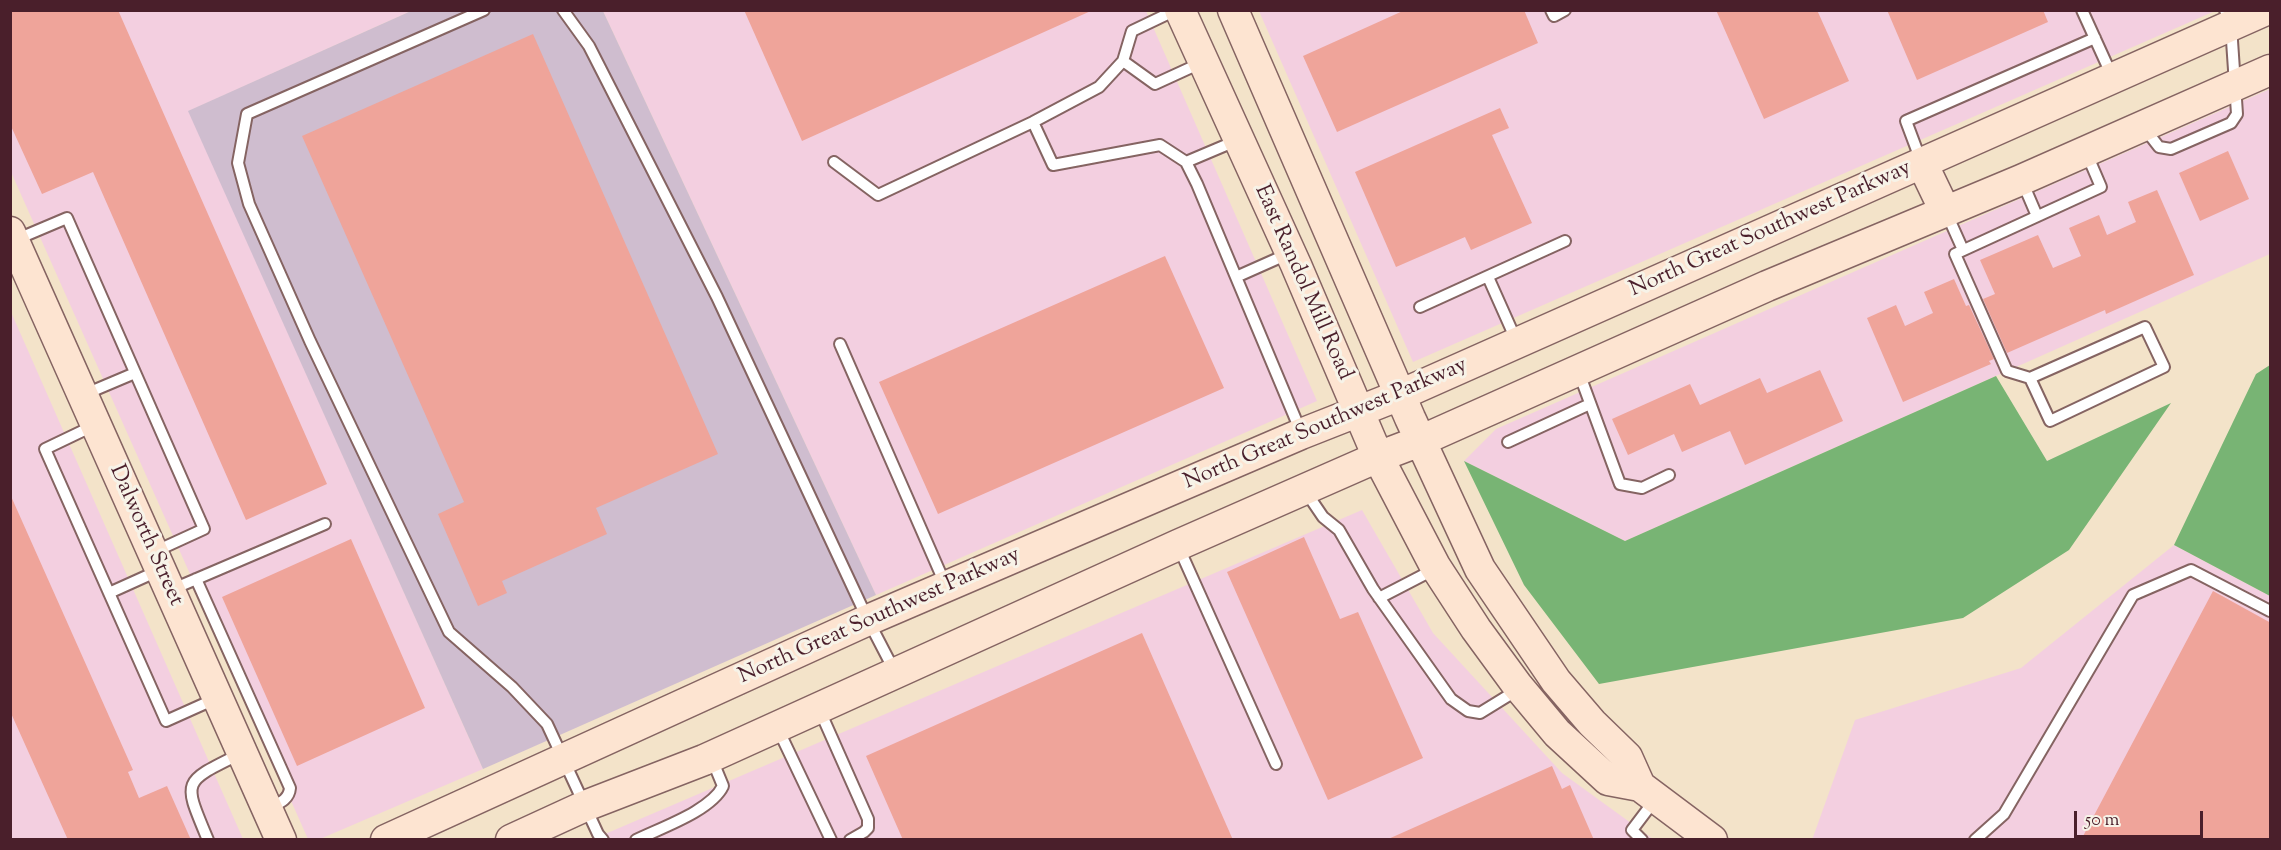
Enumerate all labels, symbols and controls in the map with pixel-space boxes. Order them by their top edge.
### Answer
street label: North Great Southwest Parkway [1626,156,1916,304]
street label: East Randol Mill Road [1247,181,1357,385]
street label: North Great Southwest Parkway [1180,353,1472,497]
street label: Dalworth Street [102,461,188,611]
street label: North Great Southwest Parkway [735,543,1025,691]
scale bar [2077,799,2206,837]
text: 50 m [2085,808,2119,834]

